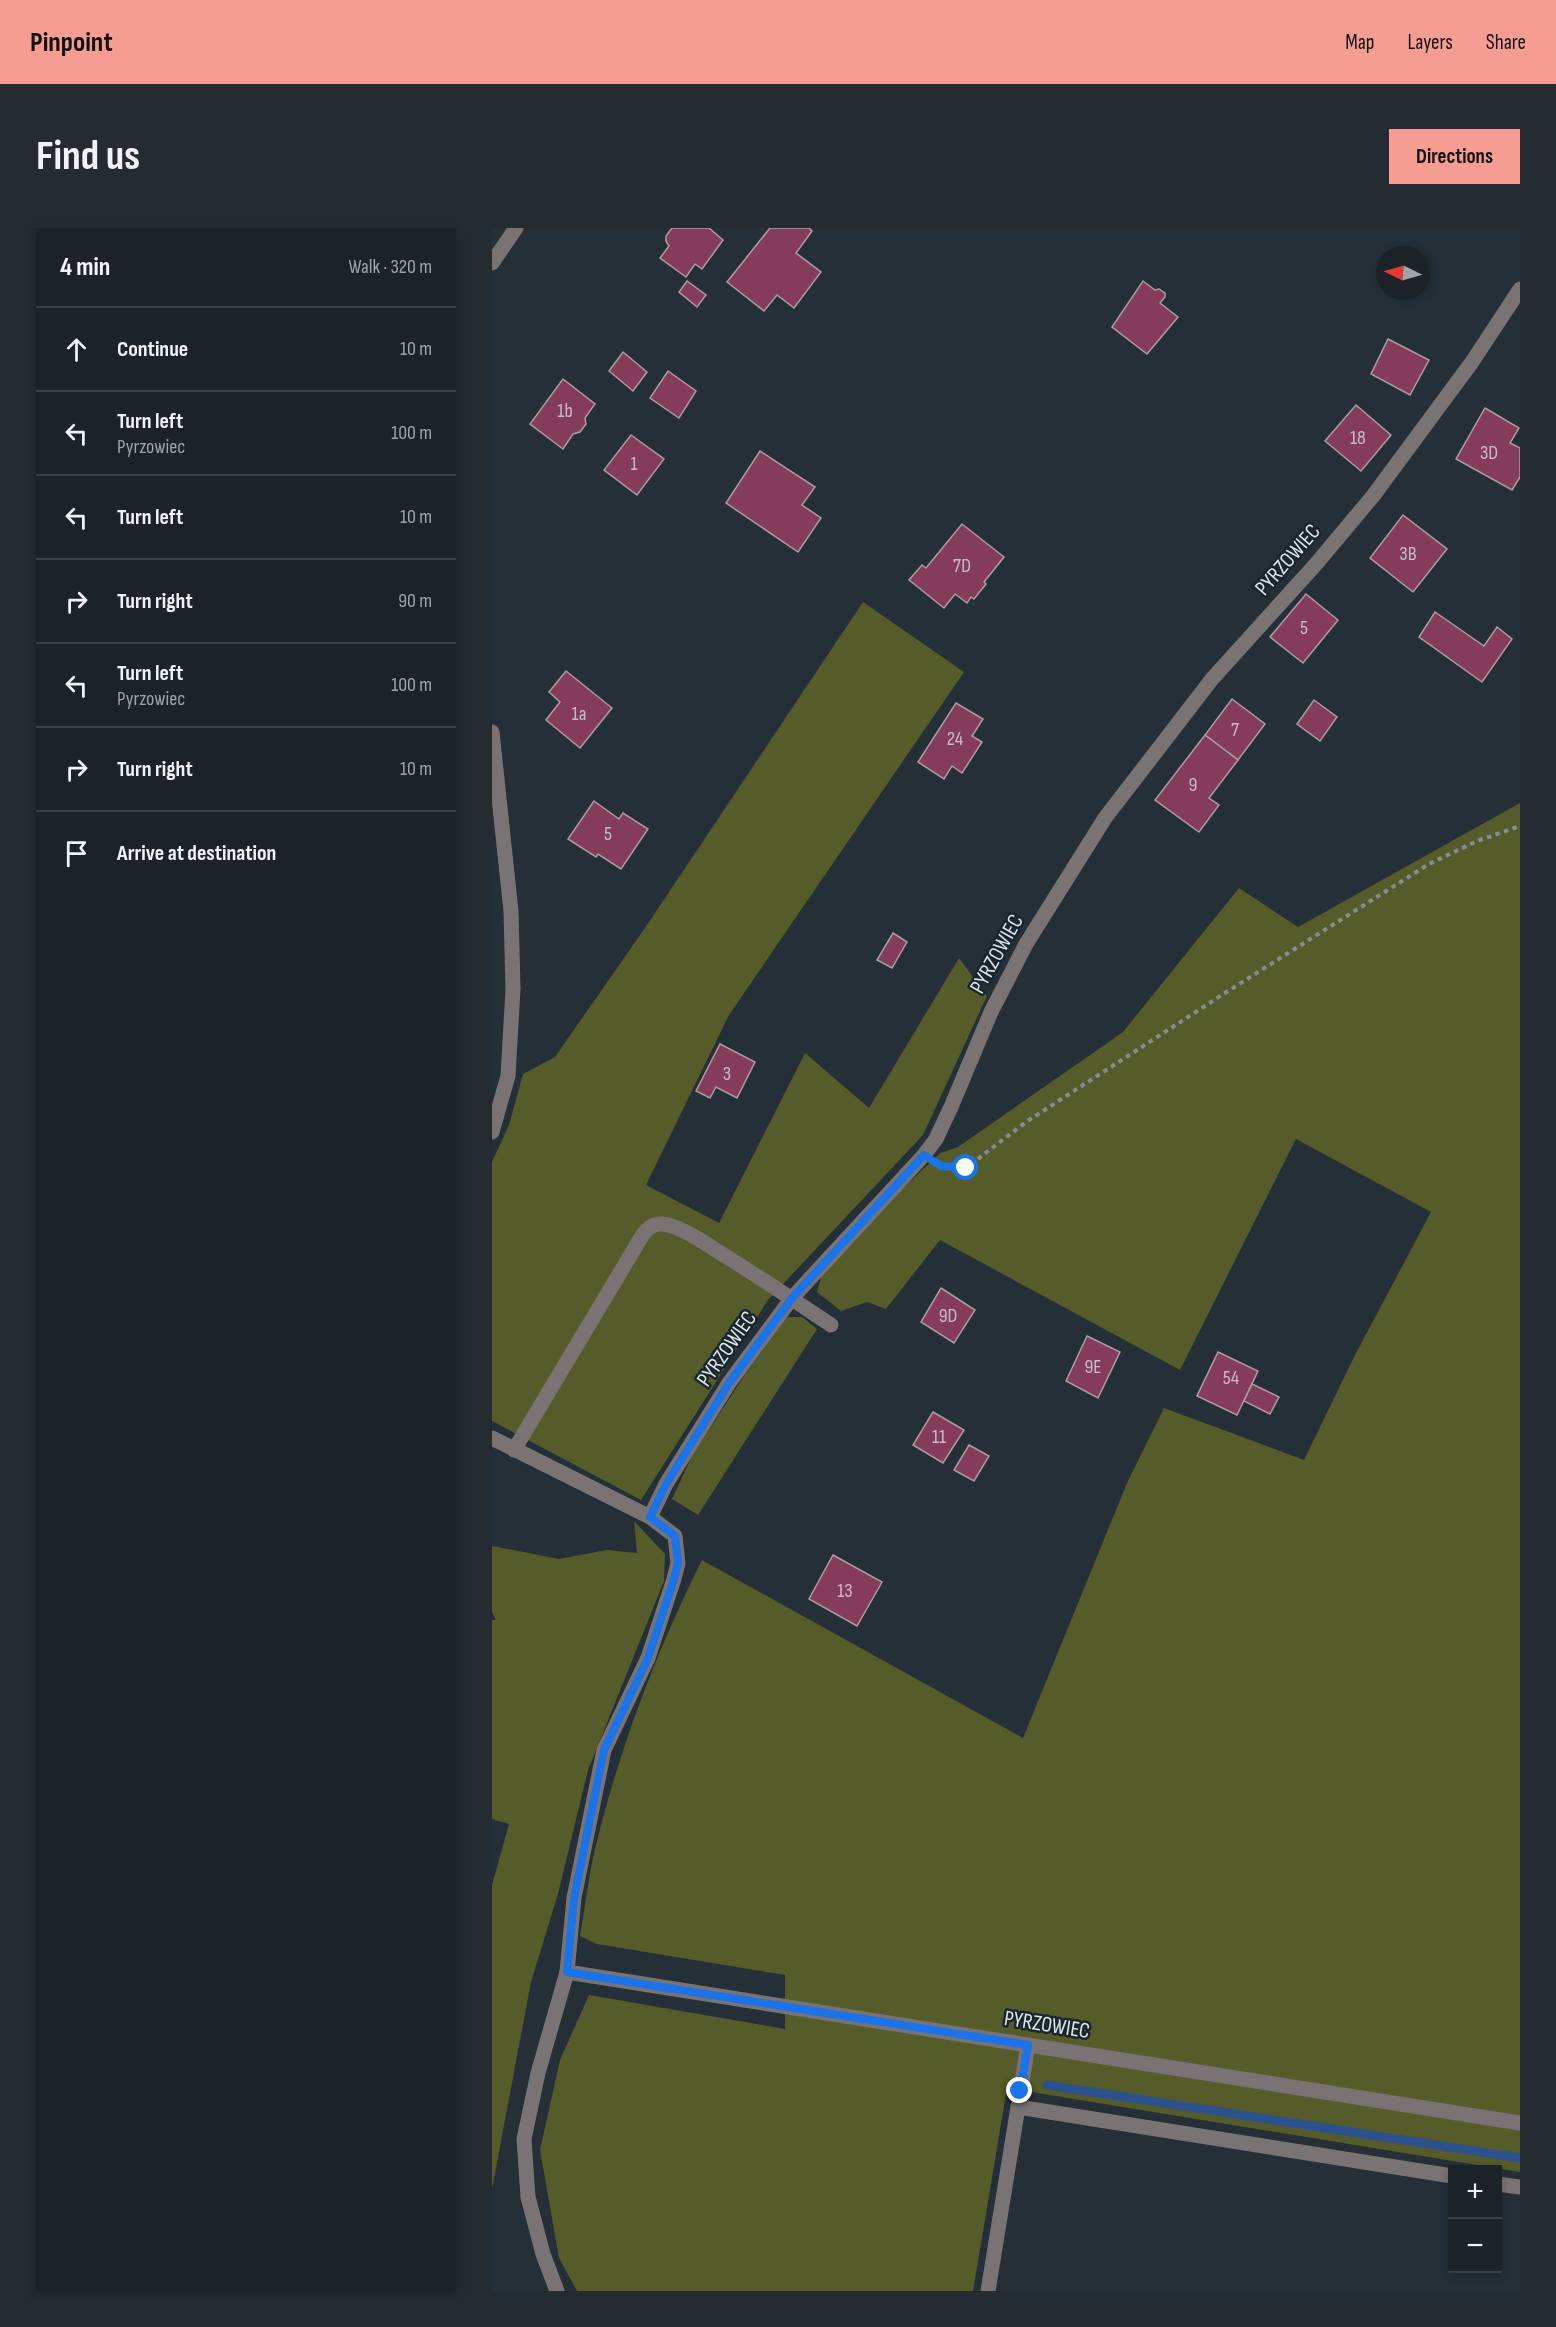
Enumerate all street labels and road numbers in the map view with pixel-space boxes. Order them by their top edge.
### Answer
street label: PYRZOWIEC [1250,519,1326,601]
street label: PYRZOWIEC [964,910,1030,998]
street label: PYRZOWIEC [691,1306,763,1392]
street label: PYRZOWIEC [1002,2005,1092,2045]

